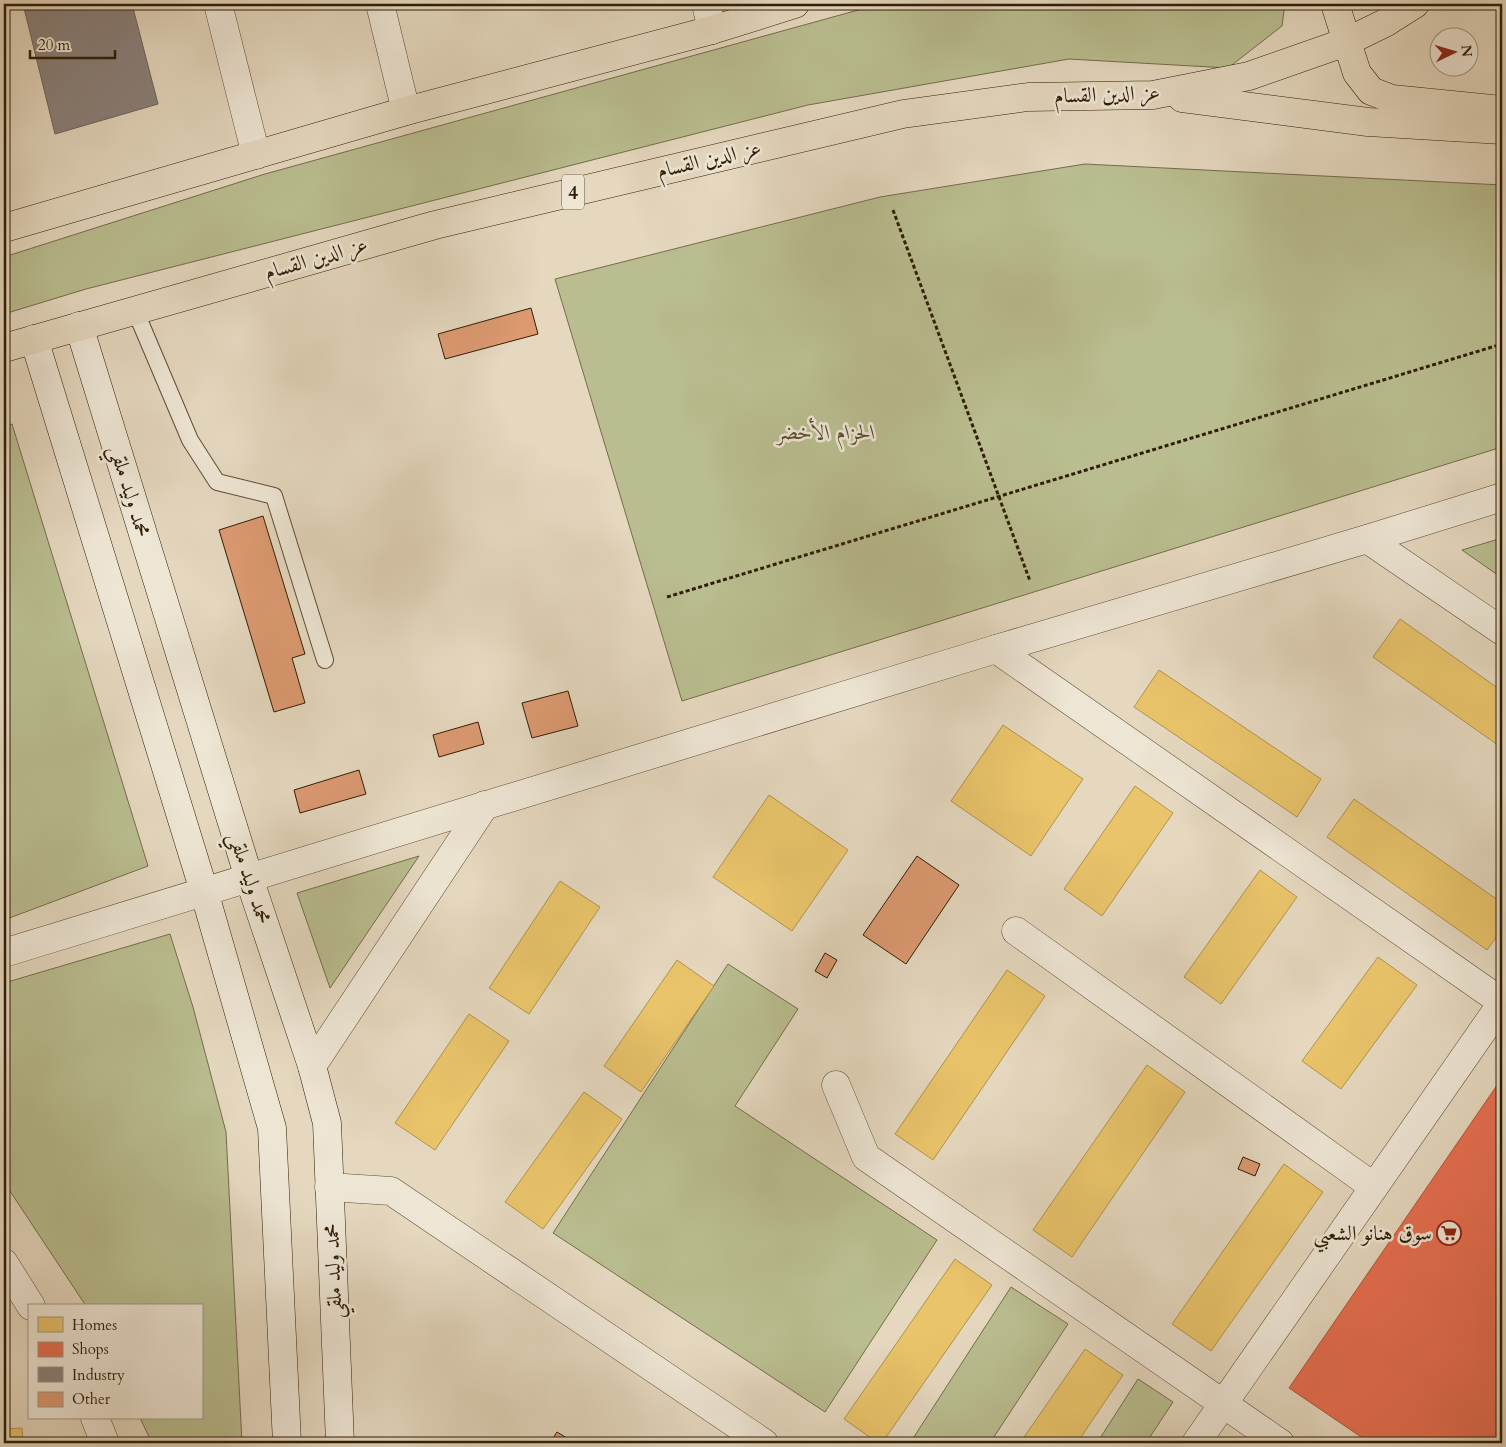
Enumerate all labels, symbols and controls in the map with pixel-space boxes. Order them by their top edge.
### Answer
scale bar [30,28,115,60]
north arrow [1428,28,1478,78]
text: 20 m [38,35,70,55]
text: N [1456,44,1476,58]
street label: عز الدين القسام [1053,78,1161,114]
street label: عز الدين القسام [654,133,765,188]
road number: 4 [562,174,584,210]
street label: عز الدين القسام [261,230,372,290]
park label: الحزام الأخضر [775,417,876,450]
street label: محمد وليد ملقي [97,442,157,542]
street label: محمد وليد ملقي [216,829,278,929]
place label: سوق هنانو الشعبي [1313,1219,1432,1253]
supermarket icon: سوق هنانو الشعبي [1436,1220,1462,1246]
street label: محمد وليد ملقي [317,1223,355,1319]
legend [28,1304,202,1420]
text: Homes [72,1315,117,1335]
text: Shops [72,1339,109,1359]
text: Industry [72,1365,125,1385]
text: Other [72,1389,111,1409]

